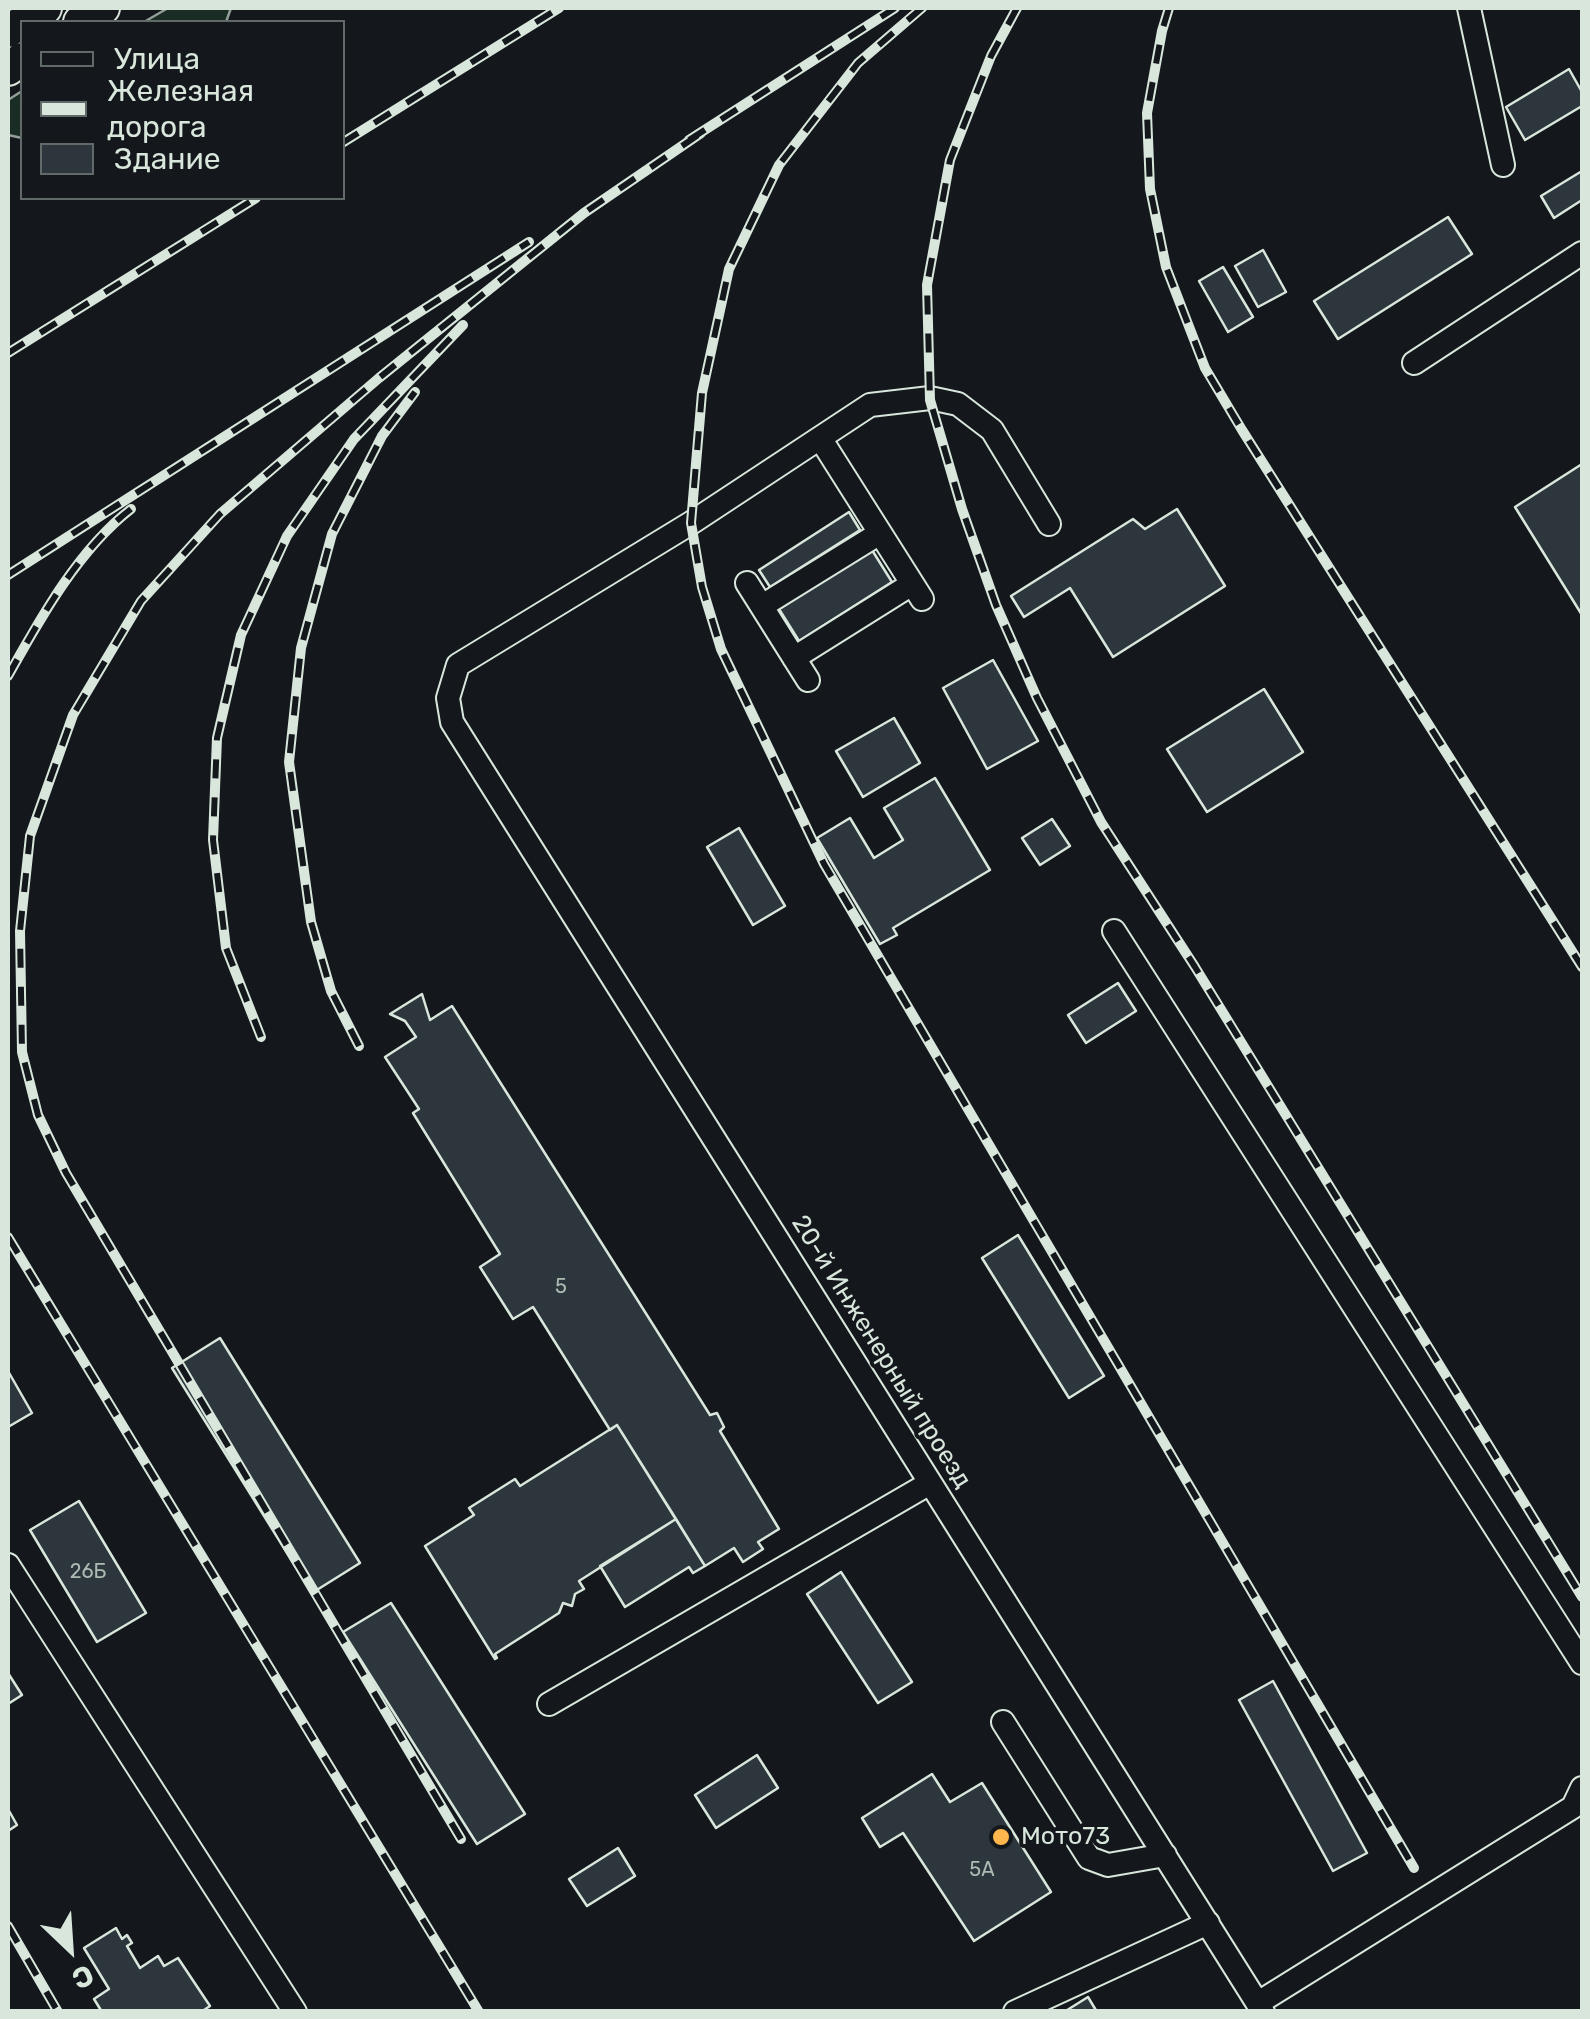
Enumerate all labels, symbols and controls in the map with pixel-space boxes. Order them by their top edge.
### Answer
legend [20,20,345,200]
text: Улица [114,41,200,77]
text: Железная дорога [107,73,254,145]
text: Здание [114,141,221,177]
street label: 20-й Инженерный проезд [785,1210,977,1494]
house number: 5 [555,1275,567,1299]
house number: 26Б [70,1560,106,1584]
place label: Мото73 [1021,1822,1110,1852]
marker: Мото73 [990,1826,1012,1848]
house number: 5А [969,1858,995,1882]
north arrow [20,1899,120,1999]
text: С [67,1958,99,1996]

